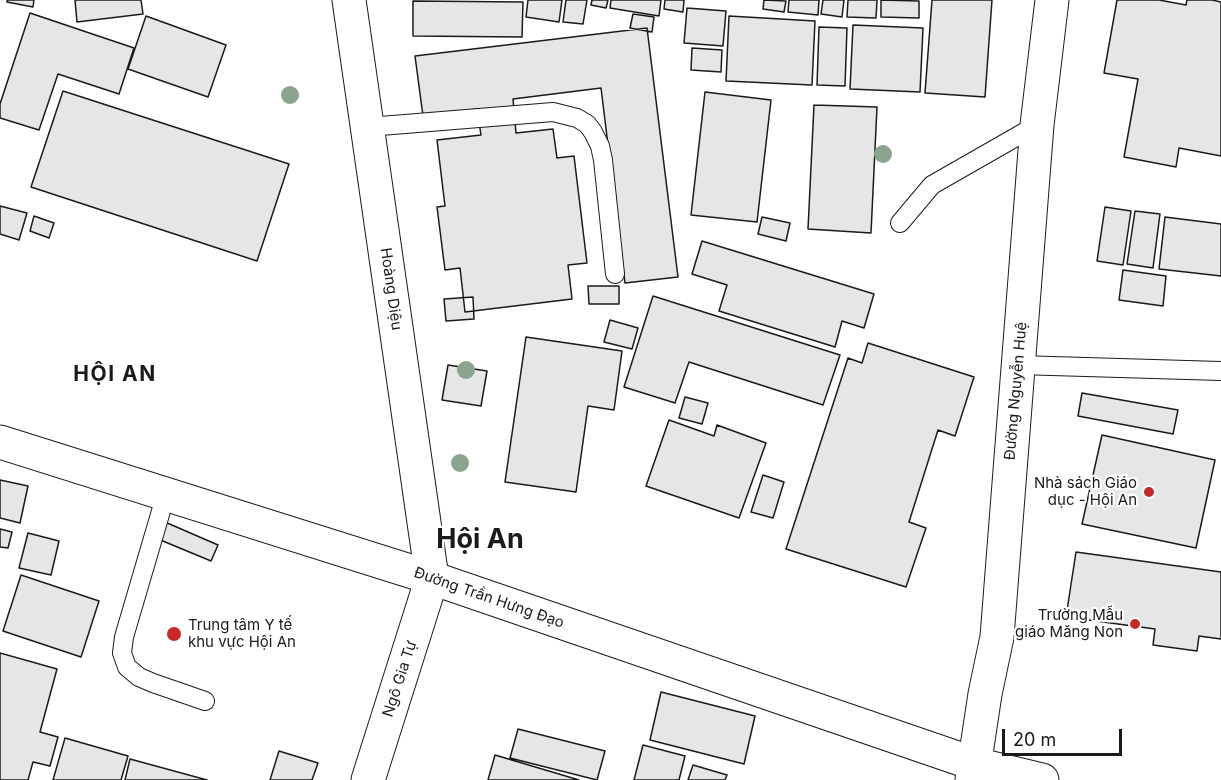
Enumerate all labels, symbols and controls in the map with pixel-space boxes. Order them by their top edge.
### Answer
street label: Hoàng Diệu [376,247,406,331]
street label: Đường Nguyễn Huệ [1001,321,1031,461]
district label: HỘI AN [73,362,157,388]
place label: Nhà sách Giáo dục - Hội An [1034,474,1137,509]
marker: Nhà sách Giáo dục - Hội An [1142,485,1156,499]
district label: Hội An [436,524,524,556]
street label: Đường Trần Hưng Đạo [411,564,567,632]
place label: Trường Mẫu giáo Măng Non [1015,606,1123,641]
place label: Trung tâm Y tế khu vực Hội An [188,616,296,651]
marker: Trường Mẫu giáo Măng Non [1128,617,1142,631]
marker: Trung tâm Y tế khu vực Hội An [165,625,183,643]
street label: Ngô Gia Tự [379,639,421,719]
scale bar [1005,717,1125,755]
text: 20 m [1013,729,1056,750]

